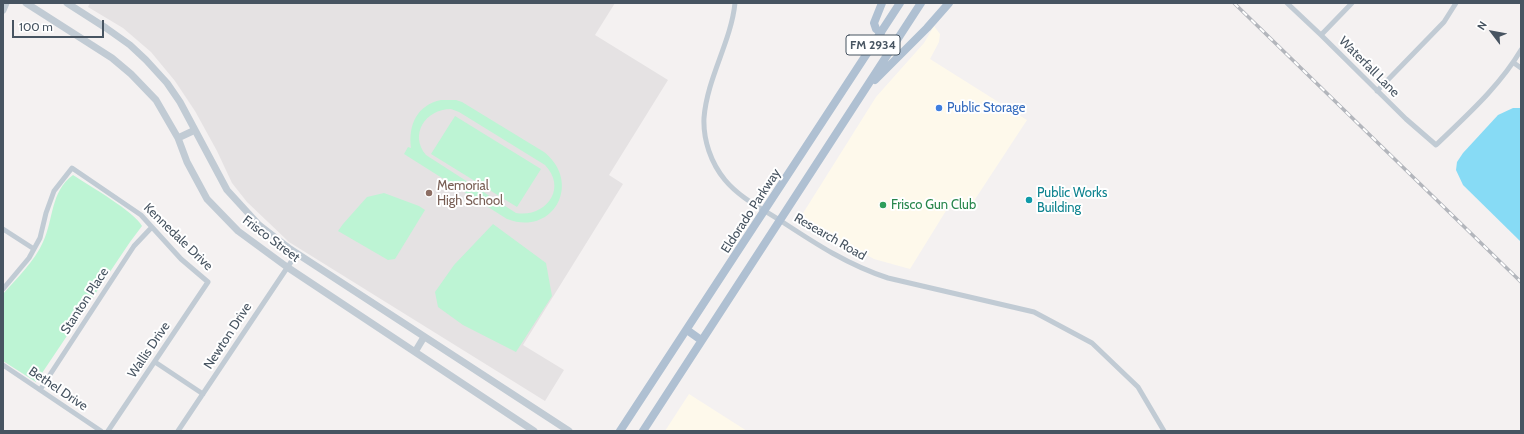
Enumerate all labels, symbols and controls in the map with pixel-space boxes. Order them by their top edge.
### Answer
scale bar [14,12,106,38]
north arrow [1472,12,1512,52]
text: 100 m [19,19,53,34]
text: N [1474,19,1490,33]
street label: Waterfall Lane [1335,33,1403,101]
road number: FM 2934 [846,35,900,55]
place label: Public Storage [947,100,1025,116]
marker: Public Storage [934,103,944,113]
street label: Eldorado Parkway [718,166,784,256]
place label: Memorial High School [437,178,503,209]
place label: Public Works Building [1037,185,1107,216]
marker: Memorial High School [424,188,434,198]
marker: Public Works Building [1024,195,1034,205]
place label: Frisco Gun Club [891,197,976,213]
street label: Kennedale Drive [140,200,216,274]
marker: Frisco Gun Club [878,200,888,210]
street label: Research Road [791,210,869,264]
street label: Frisco Street [239,212,303,266]
street label: Stanton Place [58,265,112,337]
street label: Newton Drive [201,300,255,372]
street label: Wallis Drive [125,319,173,381]
street label: Bethel Drive [26,364,90,414]

